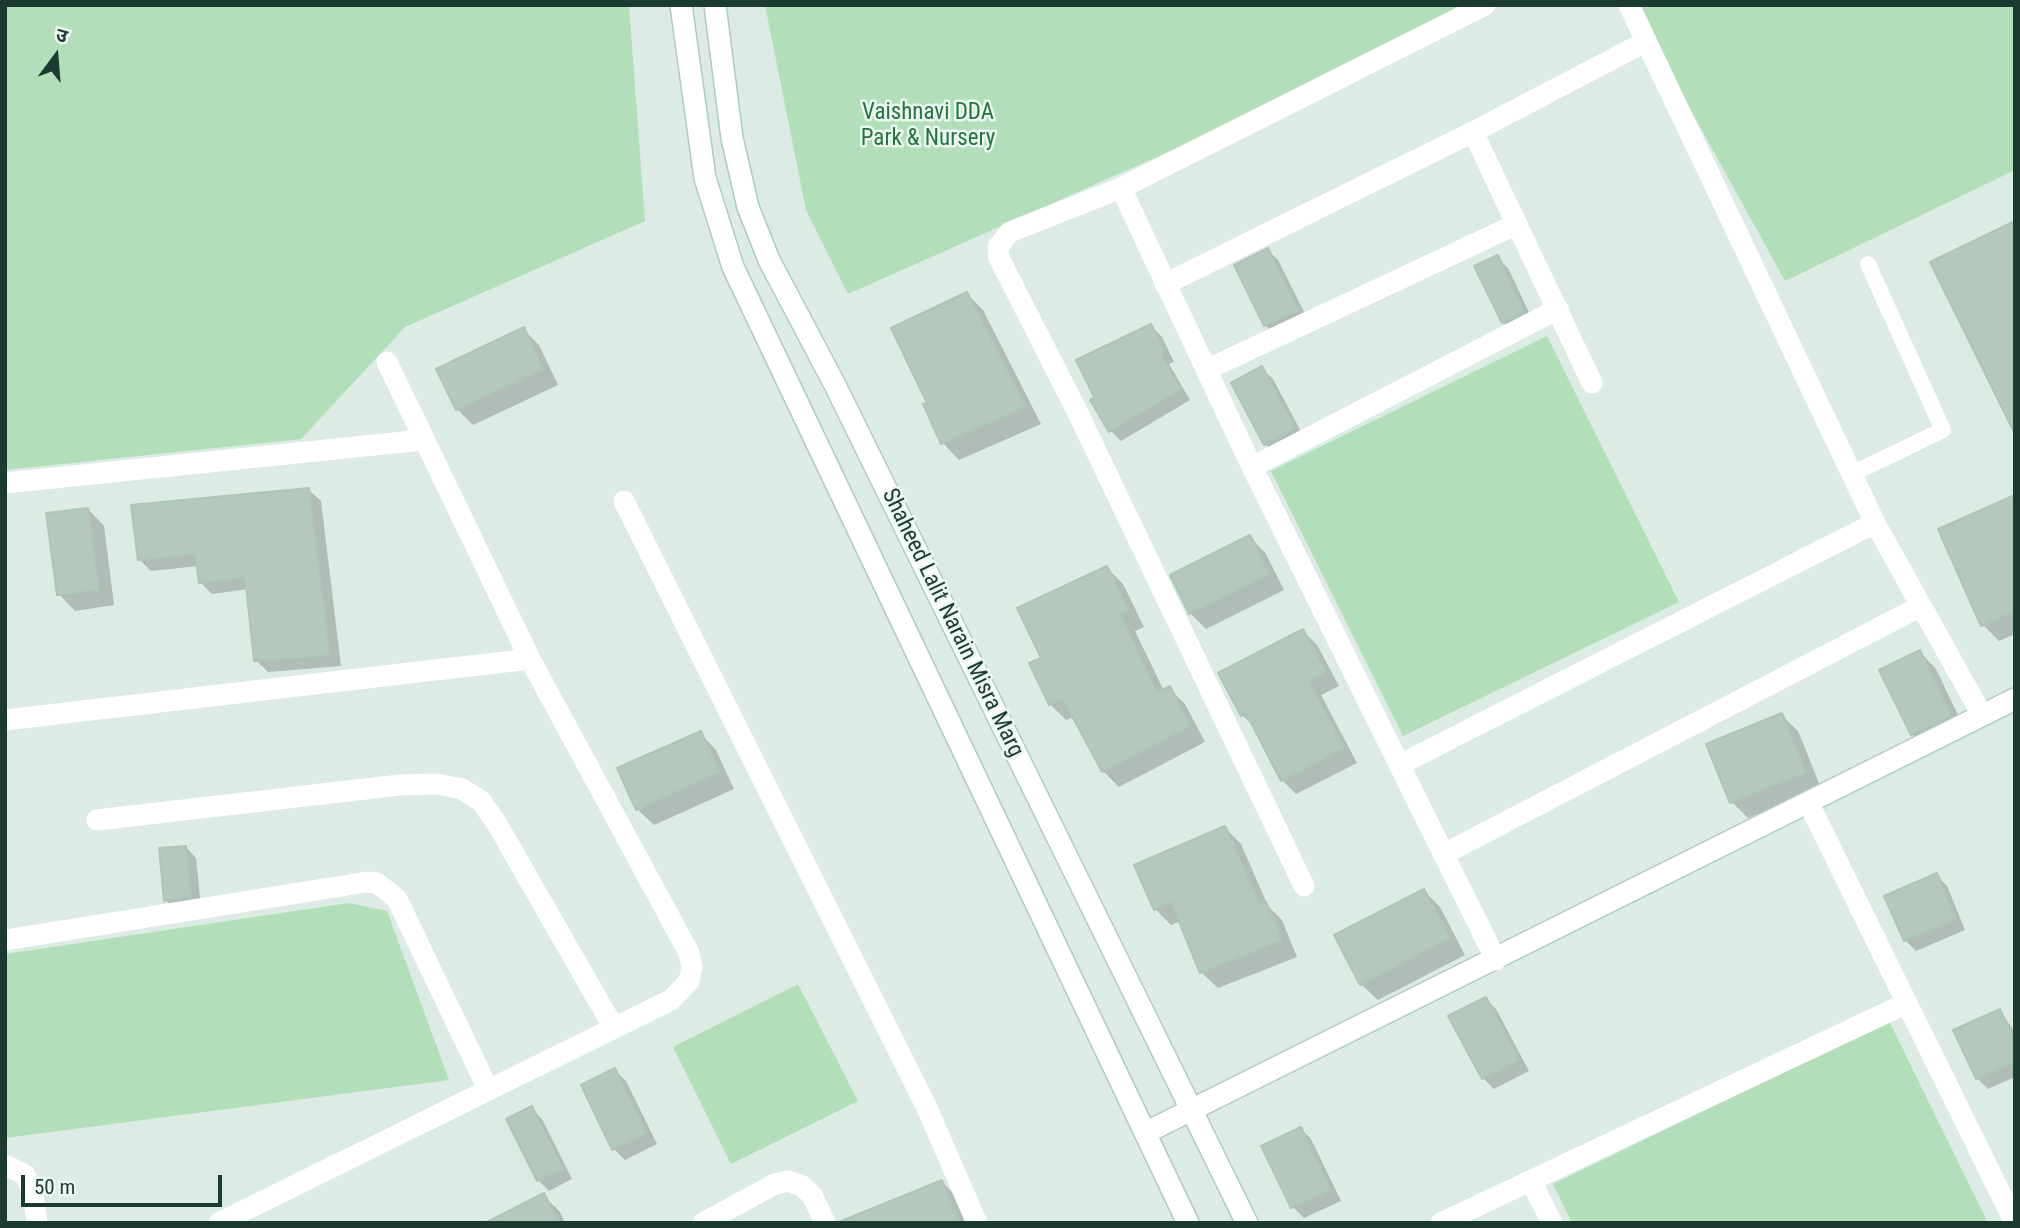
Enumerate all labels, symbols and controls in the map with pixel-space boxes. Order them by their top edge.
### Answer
north arrow [21,21,91,91]
text: उ [53,23,70,48]
park label: Vaishnavi DDA Park & Nursery [861,99,995,153]
street label: Shaheed Lalit Narain Misra Marg [875,484,1029,762]
scale bar [24,1162,226,1206]
text: 50 m [34,1175,75,1199]

